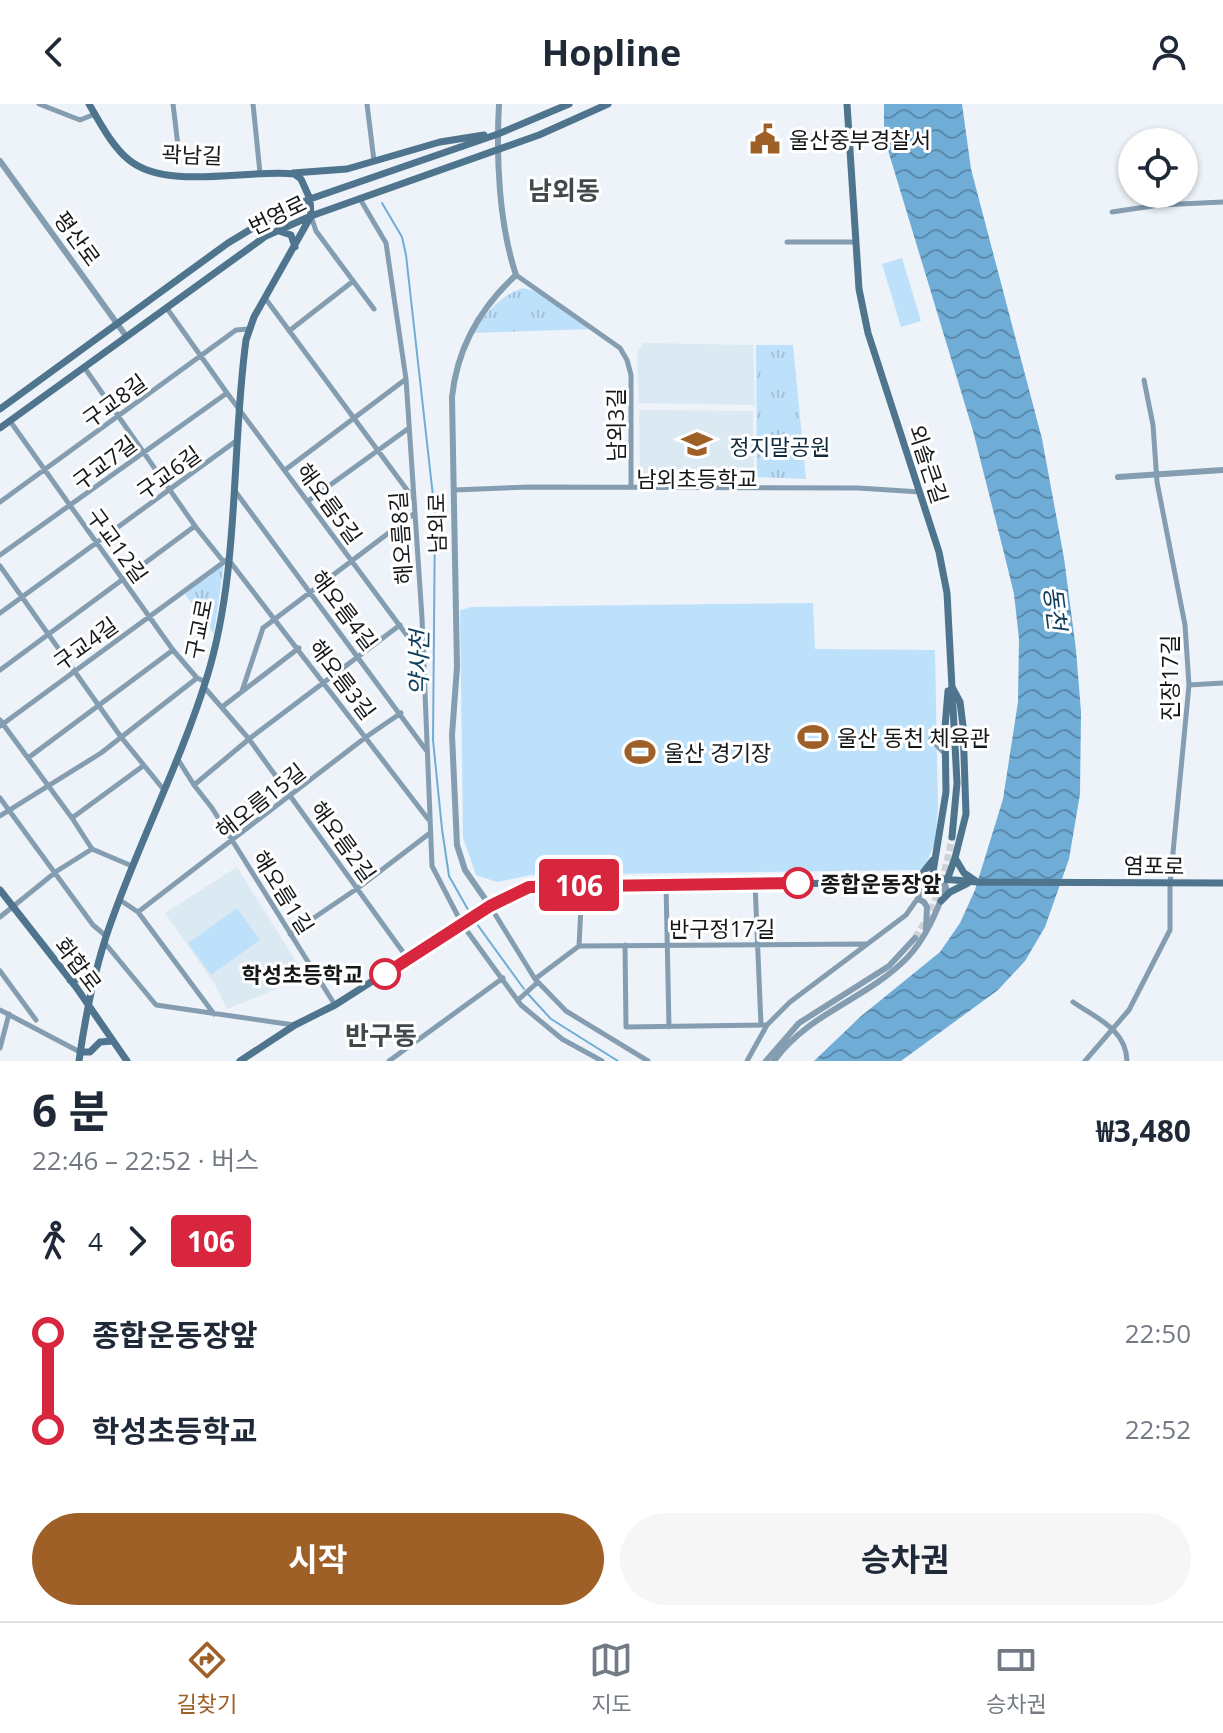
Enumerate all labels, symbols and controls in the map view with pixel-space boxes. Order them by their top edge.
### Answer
text: Hopline [542,28,681,77]
icon: back [32,30,76,74]
icon: person [1147,30,1191,74]
public building icon: 울산중부경찰서 [748,122,782,156]
place label: 울산중부경찰서 [789,124,931,154]
map controls [1118,128,1198,208]
button: locate [1118,128,1198,208]
street label: 곽남길 [161,138,223,170]
district label: 남외동 [528,172,600,208]
street label: 번영로 [243,187,311,241]
street label: 평산로 [48,205,108,271]
street label: 구교8길 [76,366,152,434]
street label: 남외3길 [600,388,630,462]
street label: 외솔큰길 [902,421,956,507]
school or university icon: 남외초등학교 [680,427,714,461]
street label: 구교7길 [66,428,142,496]
park label: 정지말공원 [729,431,831,461]
street label: 구교6길 [130,438,206,506]
street label: 해오름5길 [290,456,370,550]
place label: 남외초등학교 [636,463,758,493]
street label: 해오름8길 [382,490,418,586]
street label: 남외로 [420,492,452,554]
street label: 구교12길 [81,501,155,589]
street label: 해오름4길 [305,564,385,656]
water label: 동천 [1037,584,1075,635]
street label: 구교로 [177,596,219,662]
street label: 구교4길 [47,609,123,677]
water label: 약사천 [401,627,435,696]
street label: 해오름3길 [303,633,383,725]
street label: 진장17길 [1154,635,1184,721]
sports icon: 울산 동천 체육관 [796,720,830,754]
place label: 울산 동천 체육관 [837,722,990,752]
sports icon: 울산 경기장 [623,735,657,769]
place label: 울산 경기장 [664,737,771,767]
street label: 해오름15길 [209,756,311,844]
street label: 해오름2길 [304,794,384,888]
street label: 해오름1길 [246,844,322,940]
street label: 염포로 [1123,849,1185,881]
line badge: 106 [533,859,625,911]
text: 106 [555,866,603,904]
marker: 종합운동장앞 [783,868,813,898]
place label: 종합운동장앞 [820,868,941,898]
street label: 반구정17길 [669,913,775,943]
street label: 화합로 [49,931,109,997]
place label: 학성초등학교 [242,959,363,989]
marker: 학성초등학교 [370,959,400,989]
district label: 반구동 [345,1017,417,1053]
text: 6 분 [32,1080,109,1140]
text: ₩3,480 [1096,1110,1191,1151]
text: 22:46 – 22:52 · 버스 [32,1142,259,1178]
icon: walk [32,1219,76,1263]
icon: forward [115,1219,159,1263]
text: 106 [187,1222,235,1260]
text: 4 [88,1223,103,1259]
text: 종합운동장앞 [92,1314,258,1355]
text: 22:50 [1125,1315,1191,1351]
text: 학성초등학교 [92,1410,258,1451]
text: 22:52 [1125,1411,1191,1447]
button: 시작 [32,1513,604,1605]
button: 승차권 [620,1513,1191,1605]
tab: 길찾기 [176,1638,237,1718]
tab: 지도 [589,1638,633,1718]
tab: 승차권 [986,1638,1047,1718]

